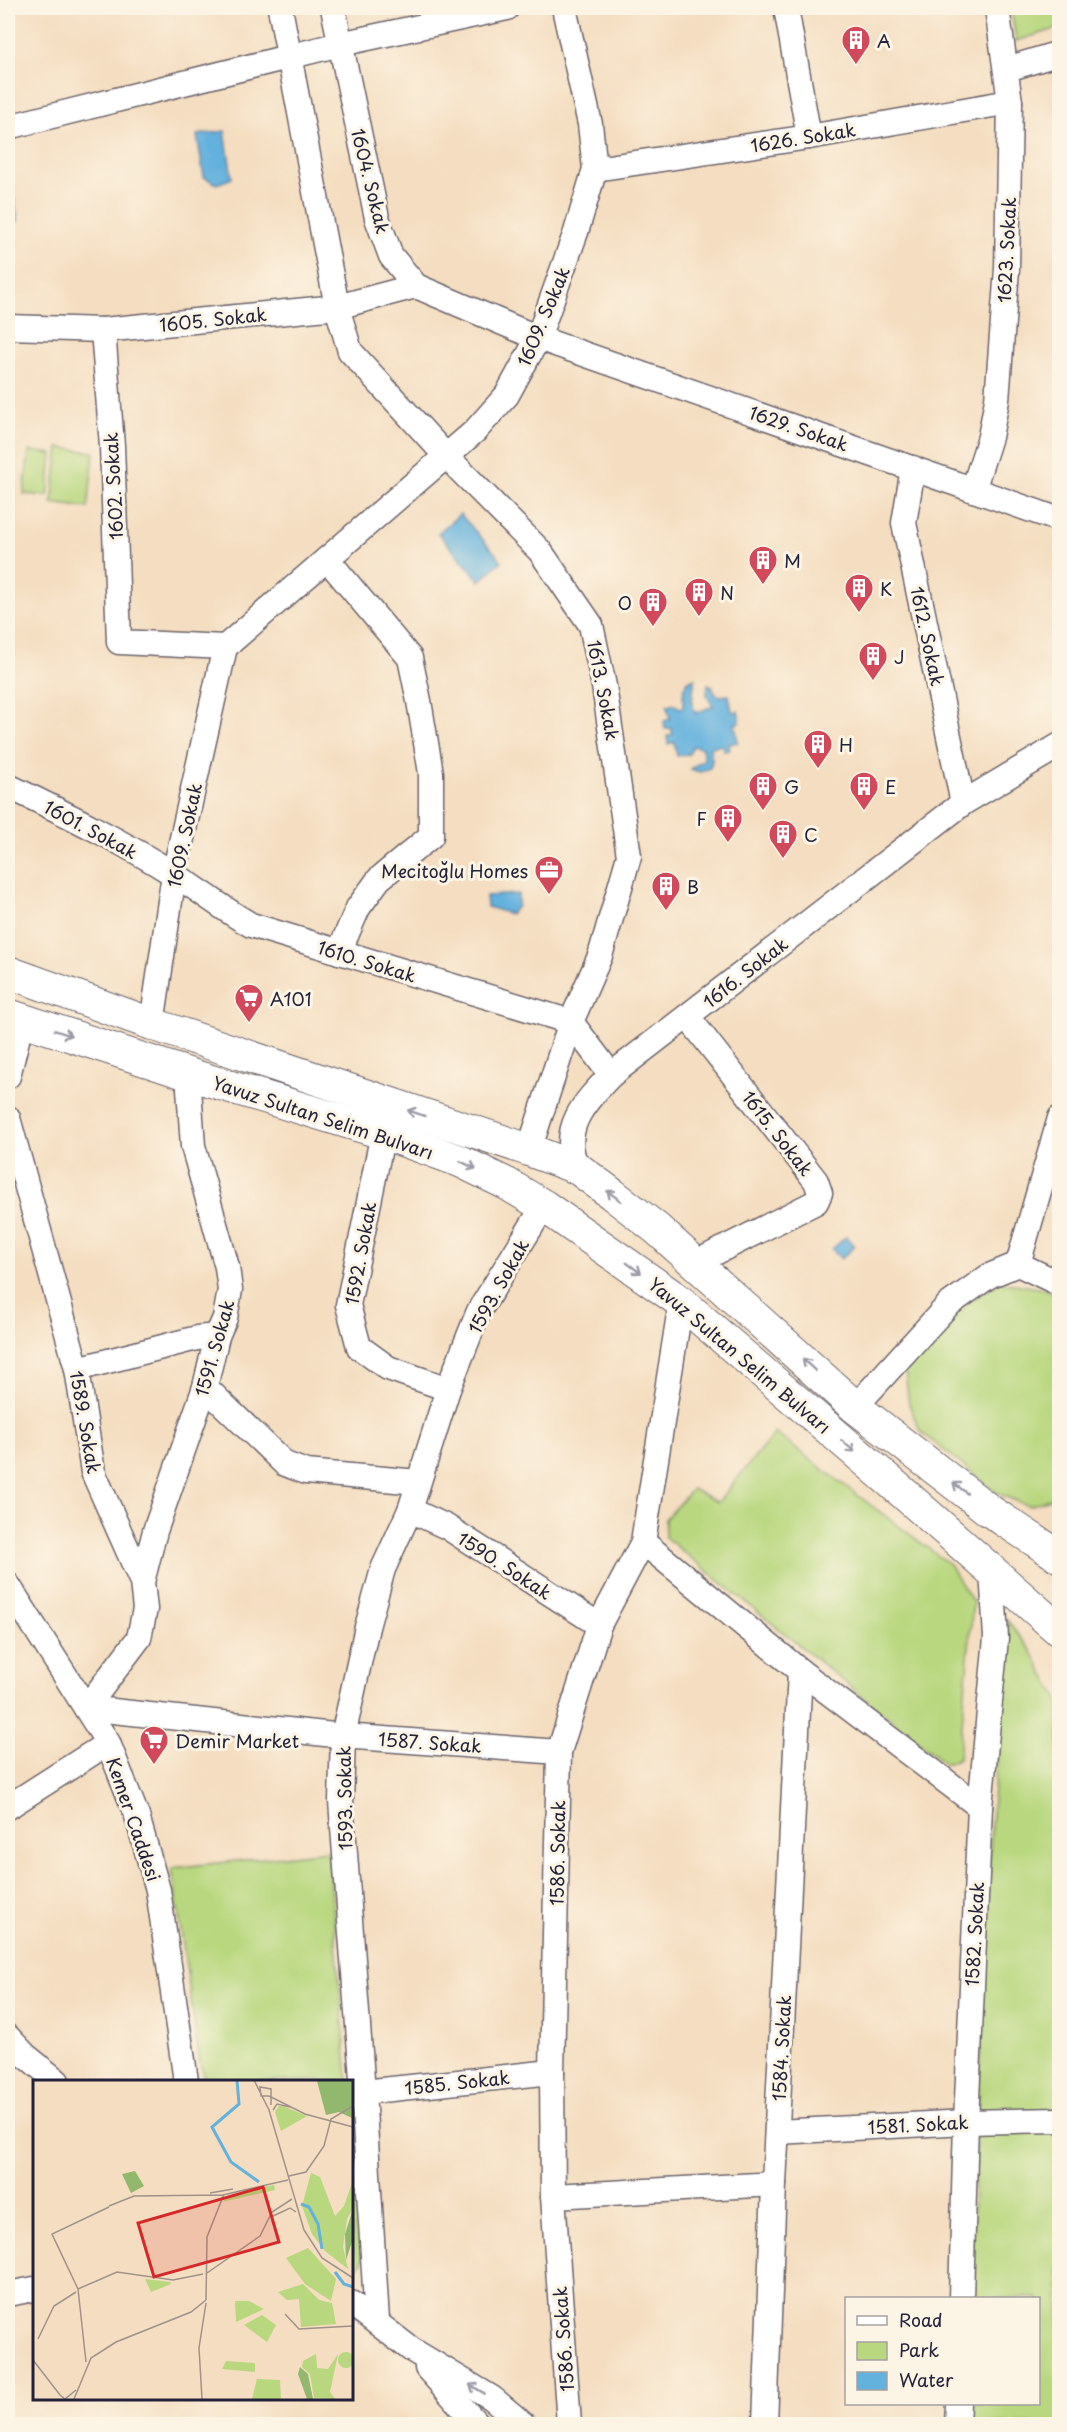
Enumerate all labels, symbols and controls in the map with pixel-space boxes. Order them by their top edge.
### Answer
building icon: A [840,24,872,66]
place label: A [877,27,891,54]
street label: 1626. Sokak [749,115,857,159]
street label: 1604. Sokak [345,126,397,236]
street label: 1623. Sokak [990,196,1022,304]
street label: 1609. Sokak [510,262,576,370]
street label: 1605. Sokak [158,300,268,338]
street label: 1629. Sokak [746,398,852,458]
street label: 1602. Sokak [97,432,129,540]
building icon: M [747,544,779,586]
place label: M [784,547,801,574]
building icon: K [843,572,875,614]
place label: K [880,575,892,602]
building icon: N [683,576,715,618]
place label: N [720,579,734,606]
street label: 1612. Sokak [904,584,952,688]
building icon: O [637,586,669,628]
place label: O [618,589,632,616]
street label: 1613. Sokak [581,638,627,742]
building icon: J [857,640,889,682]
place label: J [894,643,905,670]
building icon: H [802,728,834,770]
place label: H [839,731,853,758]
building icon: G [747,770,779,812]
building icon: E [848,770,880,812]
place label: G [784,773,799,800]
place label: E [885,773,896,800]
street label: 1609. Sokak [160,780,208,890]
street label: 1601. Sokak [40,793,142,865]
building icon: F [712,802,744,844]
place label: F [697,805,707,832]
building icon: C [767,818,799,860]
place label: C [804,821,818,848]
office icon: Mecitoğlu Homes [533,854,565,896]
place label: Mecitoğlu Homes [381,857,528,884]
building icon: B [650,870,682,912]
place label: B [687,873,699,900]
street label: 1616. Sokak [697,930,793,1014]
street label: 1610. Sokak [314,933,420,989]
supermarket icon: A101 [233,982,265,1024]
place label: A101 [270,985,312,1012]
one-way arrow [53,1029,72,1040]
street label: Yavuz Sultan Selim Bulvarı [209,1068,437,1166]
street label: 1615. Sokak [736,1085,820,1181]
one-way arrow [407,1107,426,1118]
one-way arrow [458,1160,476,1172]
one-way arrow [606,1189,622,1202]
street label: 1592. Sokak [338,1199,382,1307]
street label: 1593. Sokak [461,1234,535,1338]
one-way arrow [625,1261,641,1274]
street label: Yavuz Sultan Selim Bulvarı [643,1270,837,1440]
street label: 1591. Sokak [187,1296,241,1400]
one-way arrow [801,1358,816,1372]
street label: 1589. Sokak [64,1368,108,1476]
one-way arrow [840,1439,855,1453]
one-way arrow [952,1481,968,1494]
street label: 1590. Sokak [453,1524,557,1606]
supermarket icon: Demir Market [138,1724,170,1766]
street label: 1587. Sokak [377,1725,483,1759]
place label: Demir Market [175,1727,299,1754]
street label: 1593. Sokak [330,1745,358,1851]
street label: Kemer Caddesi [100,1753,168,1885]
street label: 1586. Sokak [543,1800,571,1906]
street label: 1582. Sokak [958,1881,990,1987]
street label: 1584. Sokak [765,1994,797,2102]
street label: 1585. Sokak [403,2063,511,2101]
inset map [33,2080,352,2399]
street label: 1581. Sokak [867,2108,969,2140]
street label: 1586. Sokak [546,2286,580,2392]
legend [845,2297,1040,2405]
text: Road [899,2306,943,2333]
text: Park [899,2336,939,2363]
text: Water [899,2366,954,2393]
one-way arrow [469,2382,486,2394]

